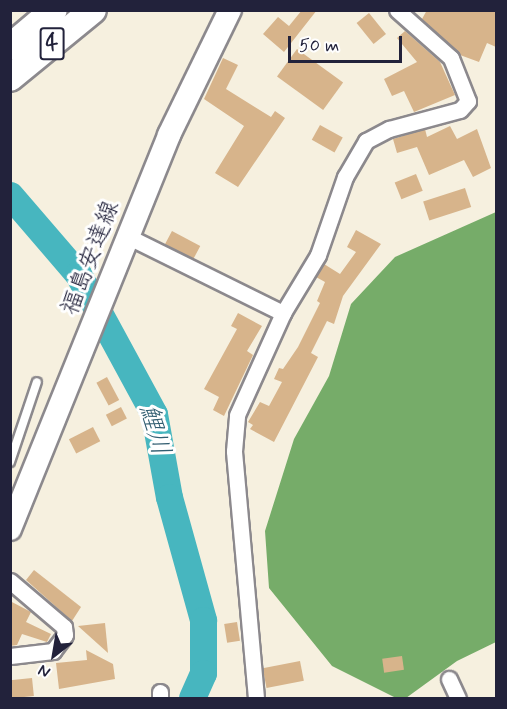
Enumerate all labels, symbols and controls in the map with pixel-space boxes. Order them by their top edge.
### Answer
scale bar [291,24,405,62]
road number: 4 [38,25,66,63]
text: 50 m [299,34,339,58]
street label: 福島安達線 [56,197,126,319]
water label: 鯉川 [131,401,175,459]
north arrow [24,625,84,685]
text: N [34,659,54,683]

